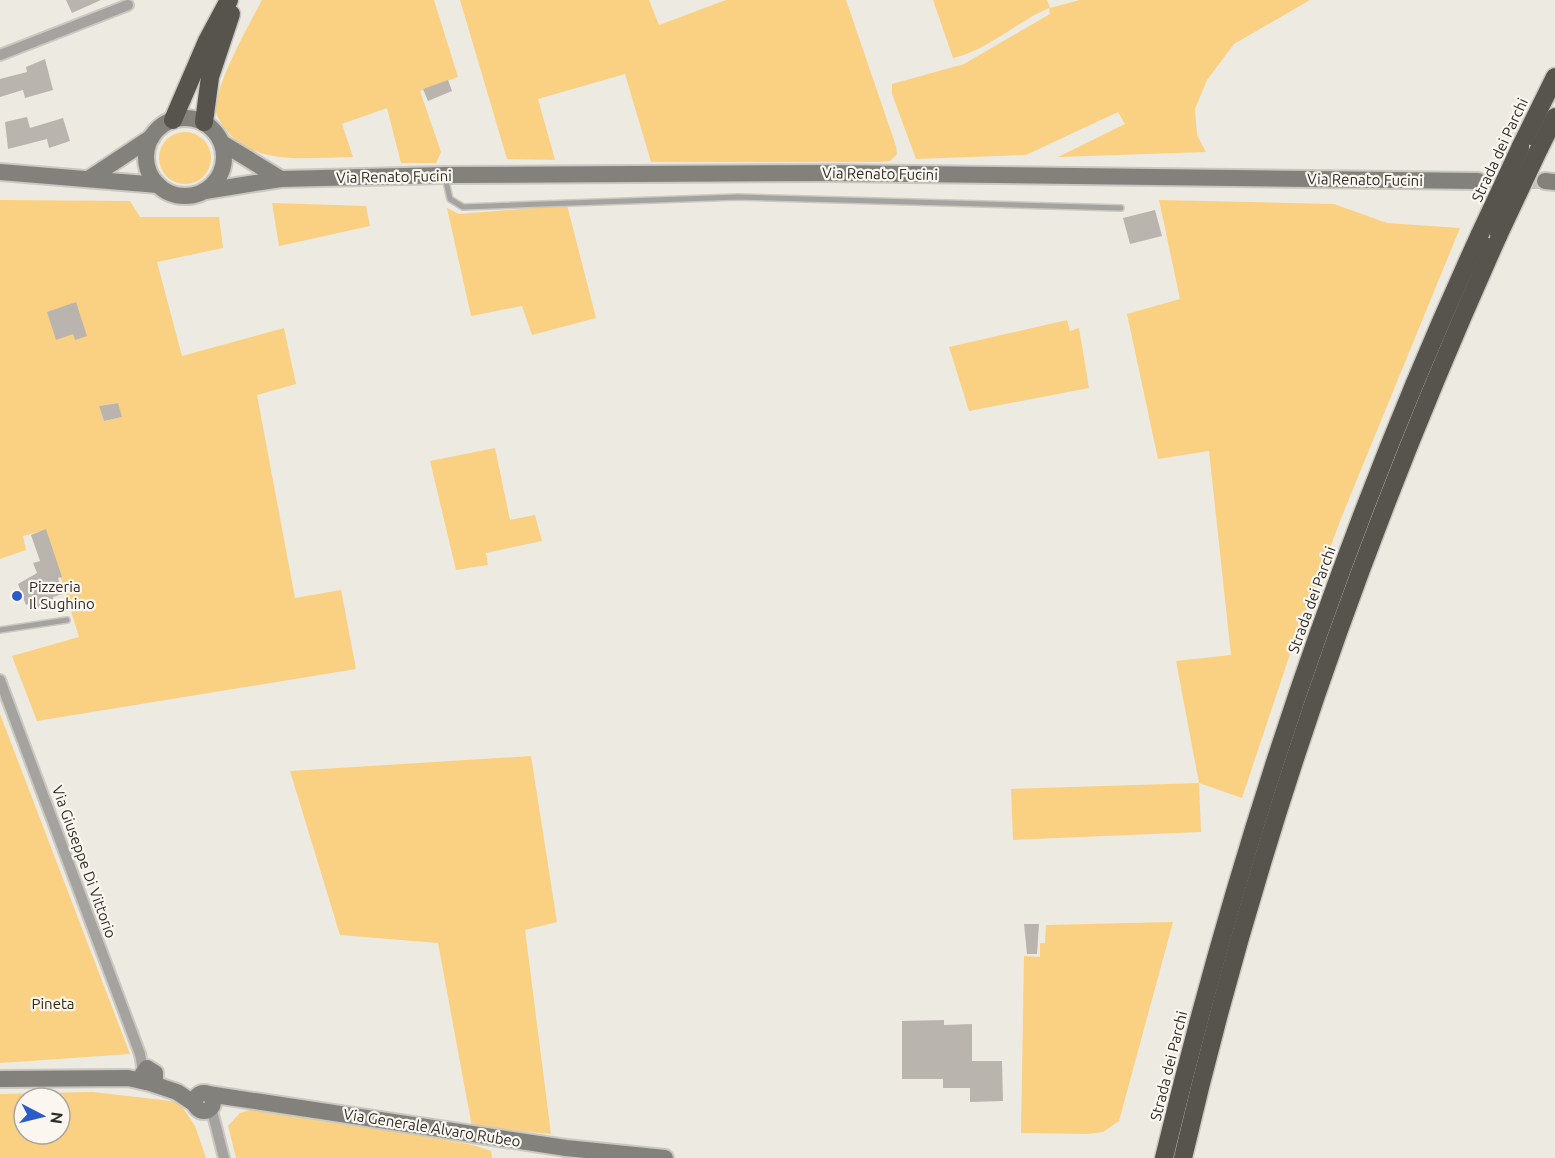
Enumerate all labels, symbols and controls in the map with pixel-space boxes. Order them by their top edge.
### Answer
street label: Strada dei Parchi [1468,95,1531,204]
street label: Via Renato Fucini [822,164,938,183]
street label: Via Renato Fucini [336,167,452,186]
street label: Via Renato Fucini [1307,170,1423,189]
street label: Strada dei Parchi [1284,544,1339,656]
place label: Pizzeria Il Sughino [29,578,95,612]
marker: Pizzeria Il Sughino [10,589,24,603]
street label: Via Giuseppe Di Vittorio [49,783,120,940]
park label: Pineta [31,995,75,1012]
street label: Strada dei Parchi [1147,1009,1190,1123]
north arrow [12,1086,72,1146]
street label: Via Generale Alvaro Rubeo [342,1105,522,1150]
text: N [47,1111,67,1125]

